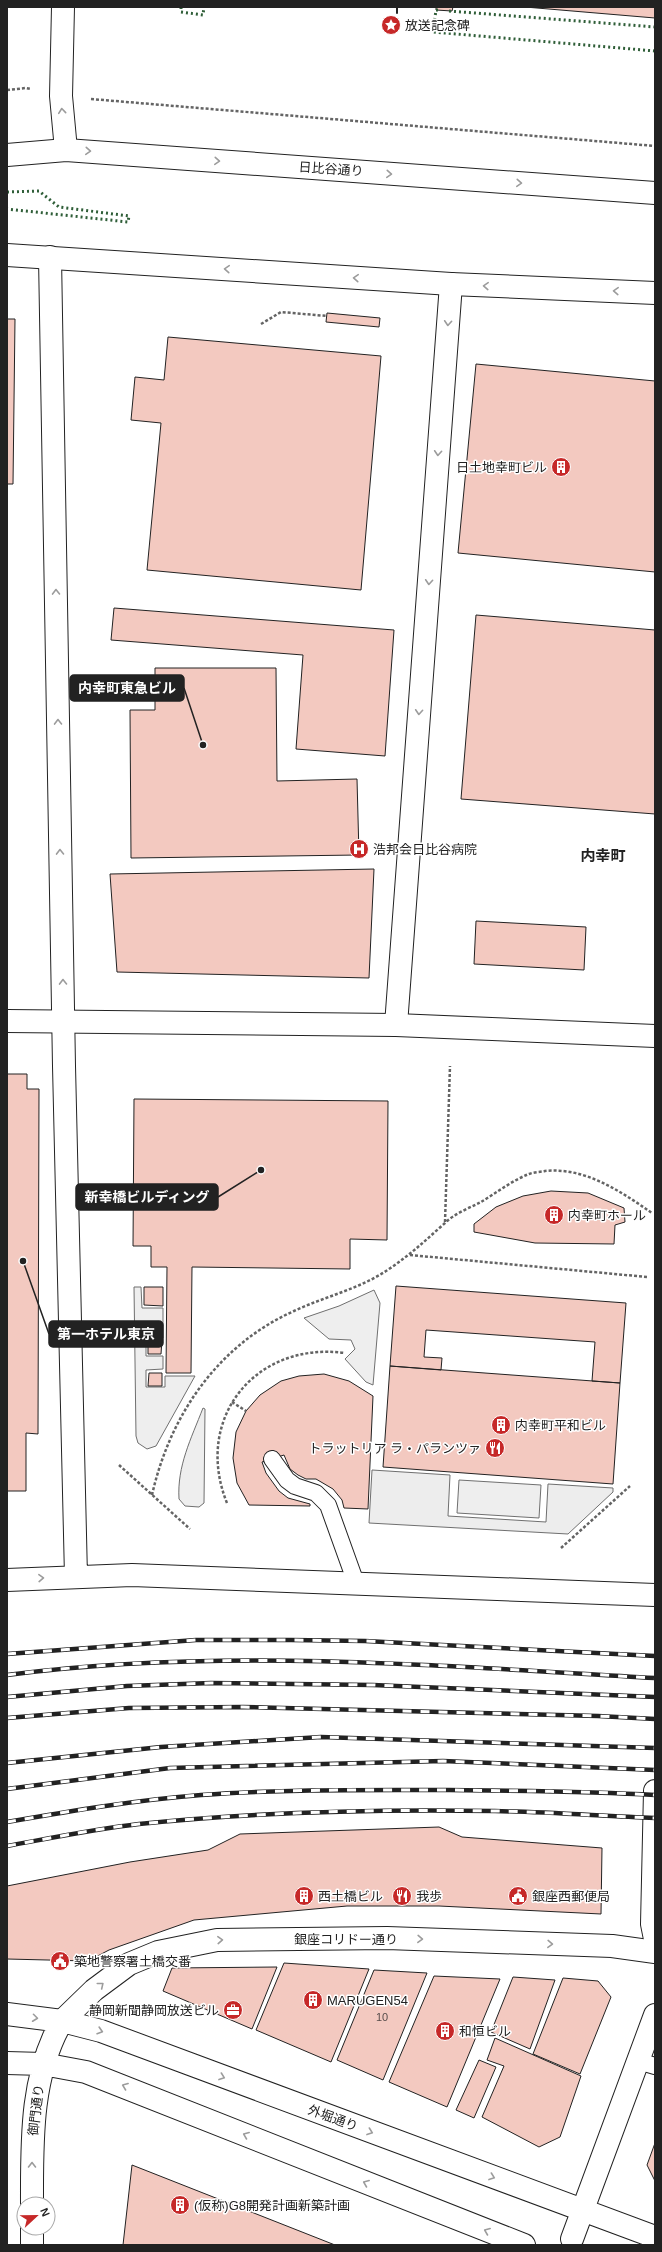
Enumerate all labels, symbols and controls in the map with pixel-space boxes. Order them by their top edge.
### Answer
place icon: 放送記念碑 [380,14,402,36]
place label: 放送記念碑 [405,18,470,33]
one-way arrow [58,108,67,114]
one-way arrow [85,147,91,156]
one-way arrow [214,156,220,165]
street label: 日比谷通り [298,159,364,179]
one-way arrow [386,169,392,178]
one-way arrow [516,179,522,188]
one-way arrow [224,264,230,273]
one-way arrow [353,273,359,282]
one-way arrow [483,281,489,290]
one-way arrow [613,287,619,296]
one-way arrow [444,320,452,326]
one-way arrow [434,450,443,456]
building icon: 日土地幸町ビル [550,456,572,478]
place label: 日土地幸町ビル [456,460,547,475]
one-way arrow [424,579,433,585]
one-way arrow [52,589,60,595]
callout: 内幸町東急ビル [70,675,184,701]
text: 内幸町東急ビル [78,680,176,696]
one-way arrow [415,709,424,715]
one-way arrow [54,719,62,725]
hospital icon: 浩邦会日比谷病院 [348,838,370,860]
place label: 浩邦会日比谷病院 [373,842,477,857]
district label: 内幸町 [580,847,626,864]
one-way arrow [56,849,65,855]
one-way arrow [59,979,67,985]
callout: 新幸橋ビルディング [76,1184,218,1210]
text: 新幸橋ビルディング [84,1189,210,1205]
building icon: 内幸町ホール [543,1204,565,1226]
place label: 内幸町ホール [568,1208,646,1223]
callout: 第一ホテル東京 [49,1321,163,1347]
text: 第一ホテル東京 [57,1326,155,1342]
building icon: 内幸町平和ビル [490,1414,512,1436]
place label: 内幸町平和ビル [515,1418,606,1433]
restaurant icon: トラットリア ラ・パランツァ [484,1437,506,1459]
place label: トラットリア ラ・パランツァ [308,1441,481,1456]
one-way arrow [38,1574,44,1583]
building icon: 西土橋ビル [293,1885,315,1907]
restaurant icon: 我歩 [391,1885,413,1907]
public building icon: 銀座西郵便局 [507,1885,529,1907]
place label: 西土橋ビル [318,1889,383,1904]
place label: 我歩 [416,1889,442,1904]
place label: 銀座西郵便局 [532,1889,610,1904]
street label: 銀座コリドー通り [294,1932,398,1947]
one-way arrow [417,1935,423,1943]
one-way arrow [217,1936,223,1944]
one-way arrow [547,1940,553,1948]
public building icon: 築地警察署土橋交番 [49,1950,71,1972]
place label: 築地警察署土橋交番 [74,1954,191,1969]
one-way arrow [96,1983,104,1990]
building icon: MARUGEN54 [302,1989,324,2011]
place label: MARUGEN54 [327,1993,408,2008]
office icon: 静岡新聞静岡放送ビル [222,1999,244,2021]
place label: 静岡新聞静岡放送ビル [89,2003,219,2018]
house number: 10 [376,2011,388,2023]
one-way arrow [32,2013,38,2022]
building icon: 和恒ビル [434,2020,456,2042]
place label: 和恒ビル [459,2024,511,2039]
one-way arrow [97,2026,104,2035]
one-way arrow [218,2072,225,2080]
street label: 御門通り [25,2083,47,2137]
one-way arrow [121,2083,128,2091]
street label: 外堀通り [306,2102,360,2134]
one-way arrow [367,2127,374,2135]
one-way arrow [242,2131,249,2139]
one-way arrow [28,2162,36,2168]
one-way arrow [488,2172,495,2181]
one-way arrow [363,2180,371,2188]
building icon: (仮称)G8開発計画新築計画 [169,2194,191,2216]
north arrow [16,2196,56,2236]
place label: (仮称)G8開発計画新築計画 [194,2198,350,2213]
text: N [38,2206,52,2218]
one-way arrow [484,2228,491,2236]

